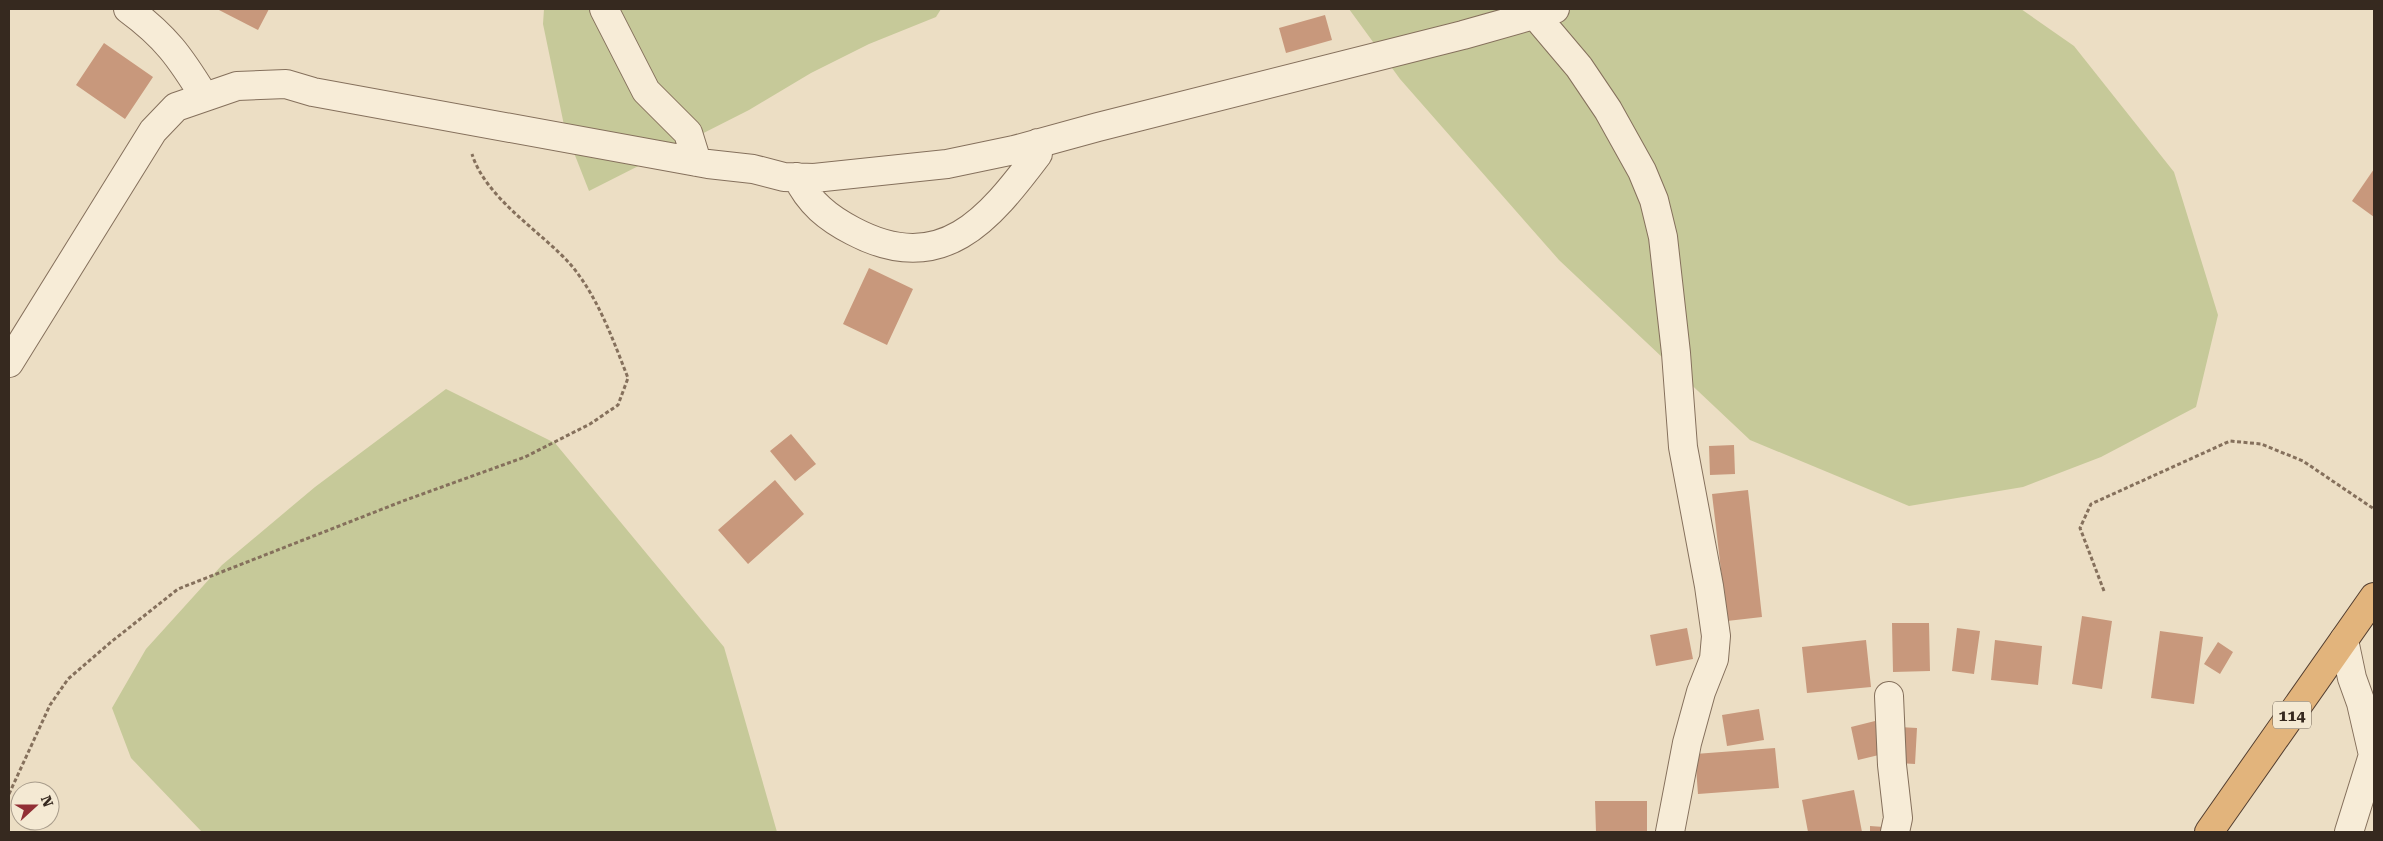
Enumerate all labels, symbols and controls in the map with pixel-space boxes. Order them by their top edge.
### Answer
road number: 114 [2273,702,2311,728]
north arrow [10,781,60,831]
text: N [38,793,57,809]

